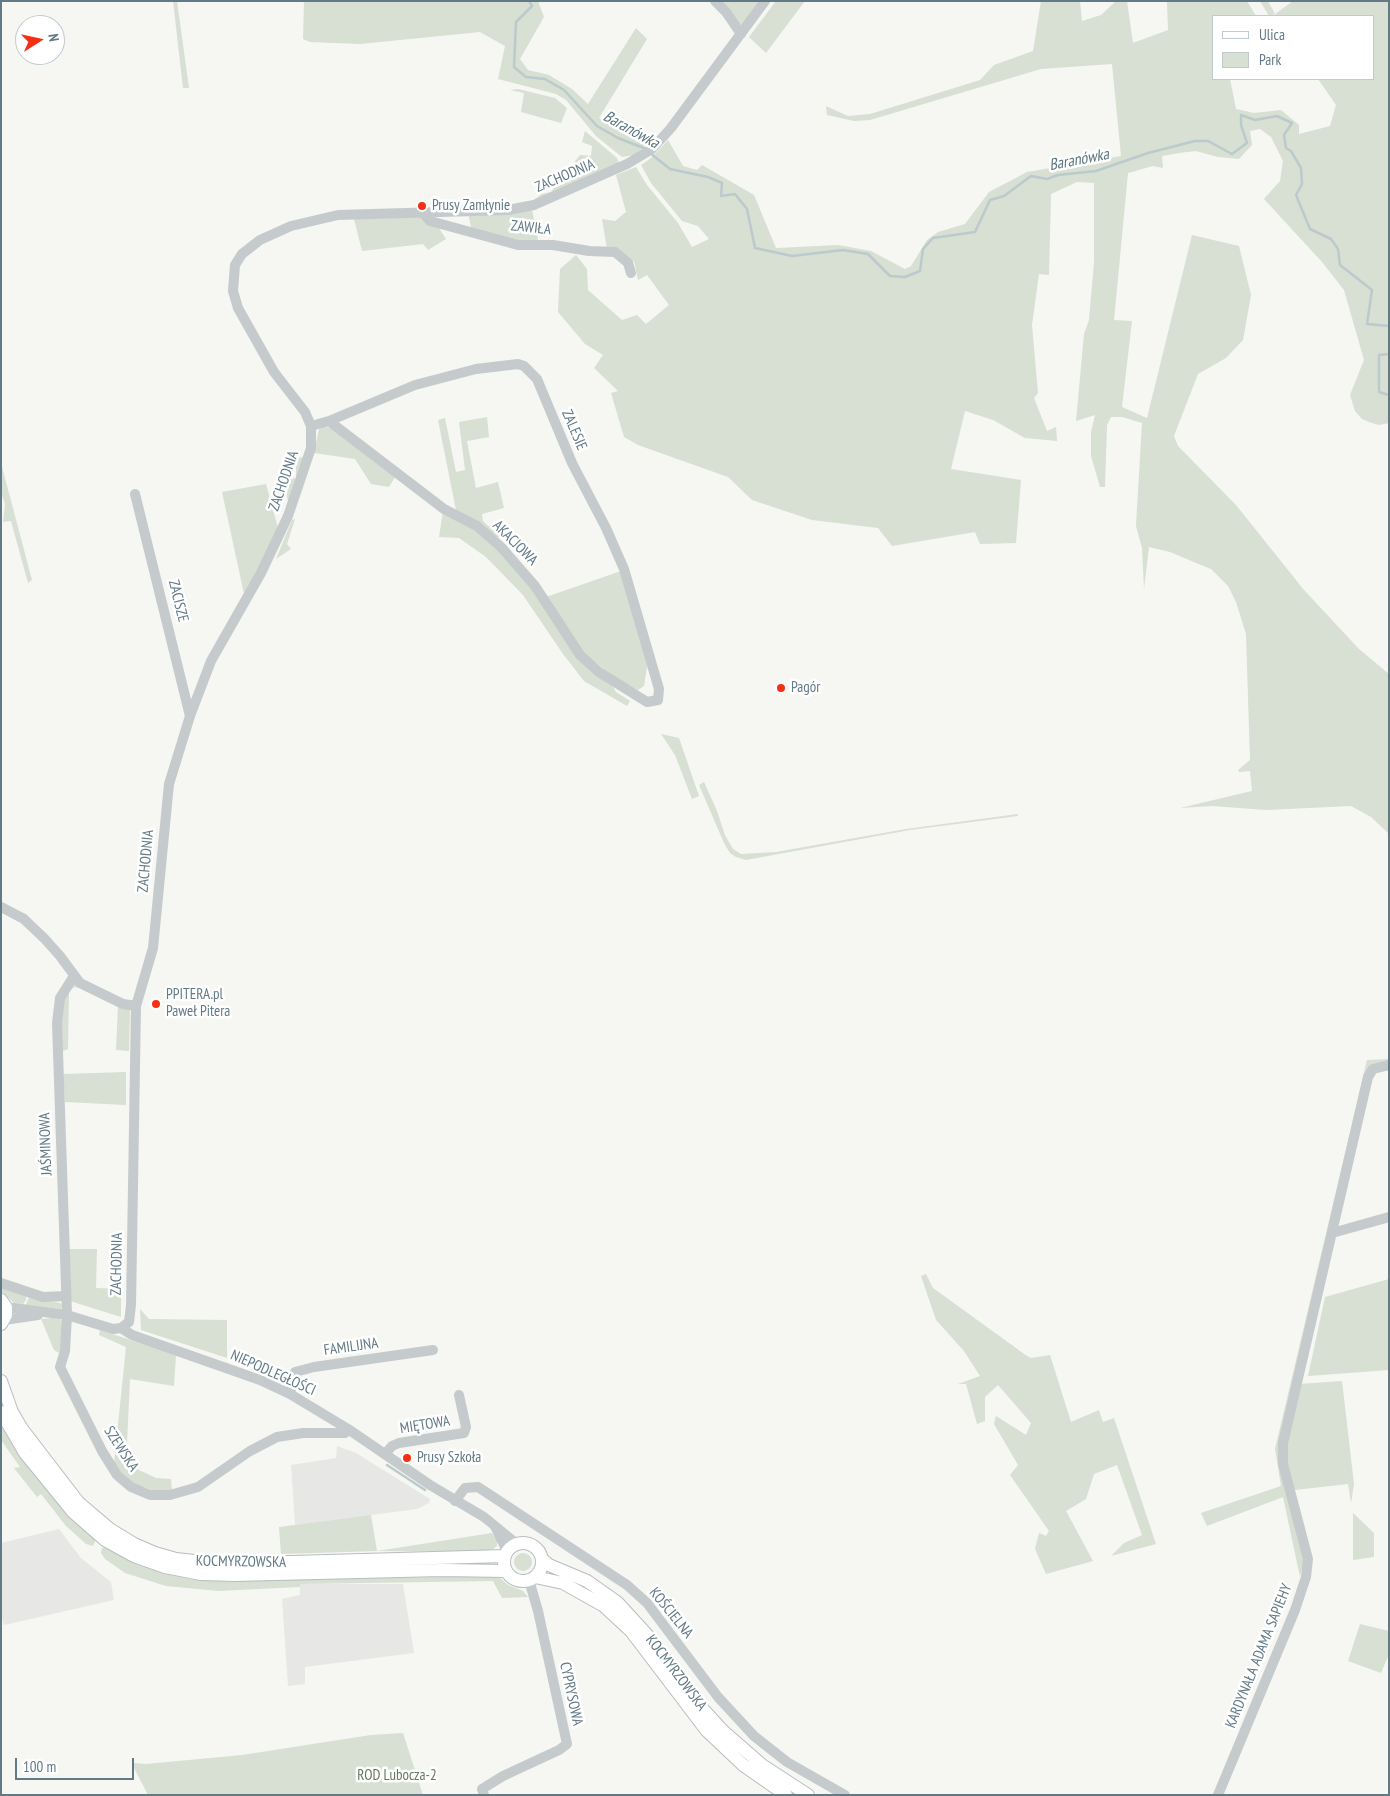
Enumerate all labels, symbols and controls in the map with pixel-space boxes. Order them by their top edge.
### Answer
north arrow [15,15,65,65]
legend [1212,15,1375,80]
text: Ulica [1259,25,1285,44]
text: N [44,32,63,43]
text: Park [1259,50,1281,69]
water label: Baranówka [600,107,662,153]
water label: Baranówka [1047,145,1111,175]
street label: ZACHODNIA [533,155,597,197]
place label: Prusy Zamłynie [432,197,510,215]
marker: Prusy Zamłynie [416,200,428,212]
street label: ZAWIŁA [510,217,552,239]
street label: ZALESIE [557,407,591,453]
street label: ZACHODNIA [265,448,303,514]
street label: AKACJOWA [489,517,541,569]
street label: ZACISZE [164,578,192,624]
place label: Pagór [791,679,820,697]
marker: Pagór [775,682,787,694]
street label: ZACHODNIA [134,829,158,893]
place label: PPITERA.pl Paweł Pitera [166,986,230,1021]
marker: PPITERA.pl Paweł Pitera [150,998,162,1010]
street label: JAŚMINOWA [36,1112,56,1176]
street label: ZACHODNIA [107,1232,127,1296]
street label: FAMILIJNA [323,1334,379,1360]
street label: NIEPODLEGŁOŚCI [228,1346,318,1400]
street label: MIĘTOWA [399,1412,451,1438]
street label: SZEWSKA [100,1423,142,1475]
place label: Prusy Szkoła [417,1449,481,1467]
marker: Prusy Szkoła [401,1452,413,1464]
street label: KOCMYRZOWSKA [196,1552,286,1572]
street label: KARDYNAŁA ADAMA SAPIEHY [1222,1581,1296,1731]
street label: KOŚCIELNA [645,1584,697,1642]
street label: KOCMYRZOWSKA [642,1631,710,1715]
street label: CYPRYSOWA [555,1661,587,1727]
scale bar [18,1748,136,1780]
text: 100 m [23,1757,56,1776]
park label: ROD Lubocza-2 [357,1767,437,1785]

